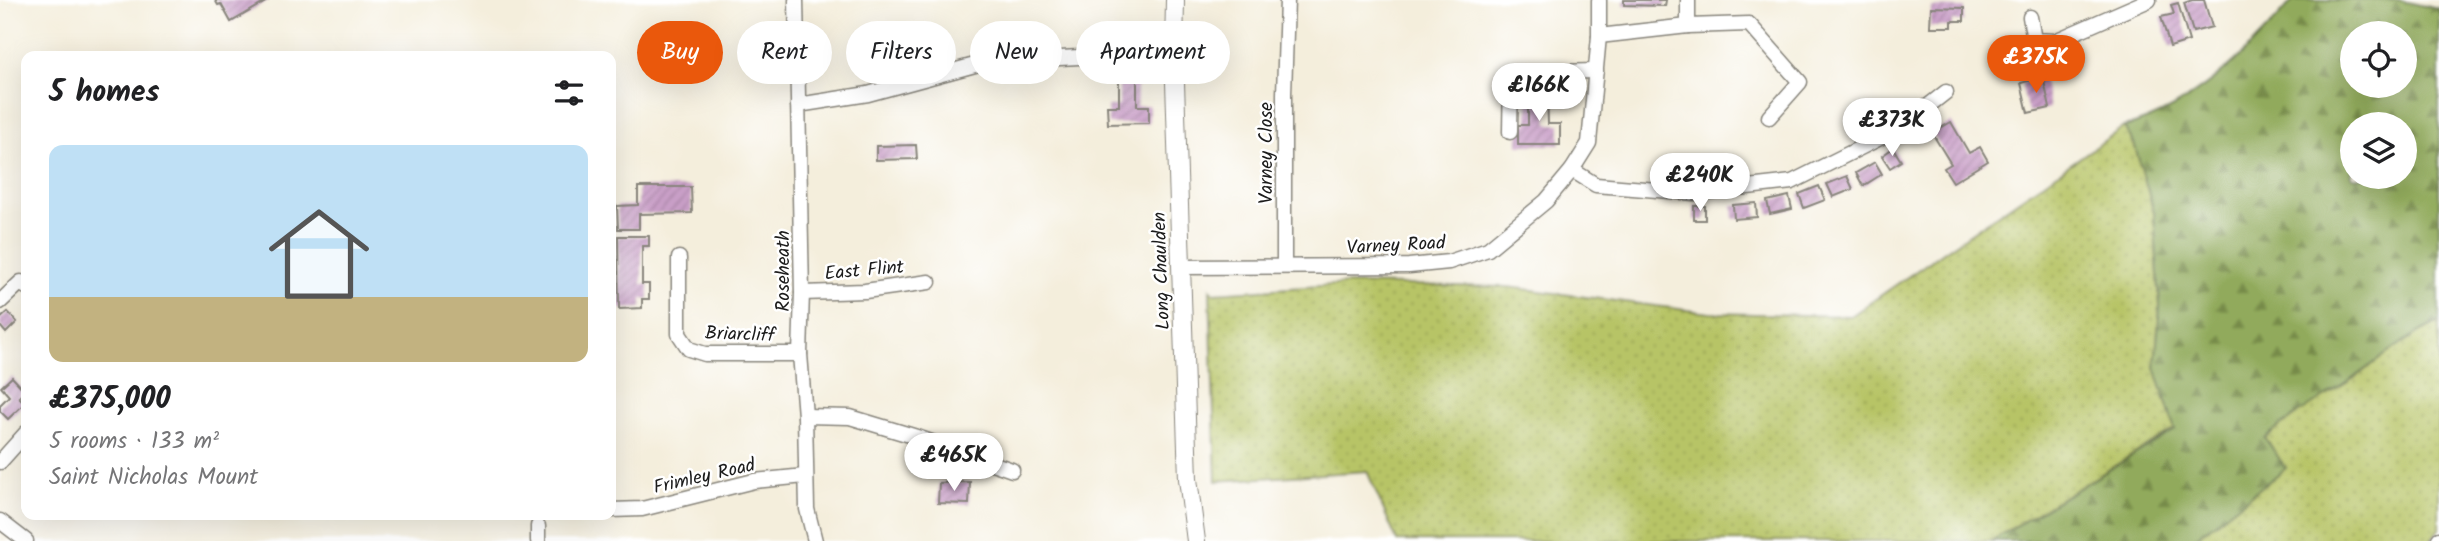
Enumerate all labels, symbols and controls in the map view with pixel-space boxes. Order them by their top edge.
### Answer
chip: Buy [637,21,723,84]
chip: Rent [737,21,832,84]
chip: Filters [846,21,956,84]
chip: New [970,21,1062,84]
chip: Apartment [1076,21,1230,84]
map controls [2340,21,2417,189]
button: locate [2340,21,2417,98]
pin: £375K [1987,36,2085,95]
text: £375K [2003,40,2069,76]
pin: £166K [1490,64,1588,123]
text: £166K [1508,68,1570,104]
text: 5 homes [49,69,160,117]
icon: filters [550,74,588,112]
pin: £373K [1843,99,1941,158]
street label: Varney Close [1252,102,1282,204]
text: £373K [1859,103,1925,139]
button: layers [2340,112,2417,189]
pin: £240K [1651,154,1749,213]
text: £240K [1666,158,1734,194]
icon: home [256,191,382,317]
street label: Long Chaulden [1145,211,1179,331]
street label: Varney Road [1346,228,1447,264]
street label: Roseheath [769,230,799,312]
street label: East Flint [823,253,906,289]
street label: Briarcliff [704,319,777,351]
text: £375,000 [49,376,171,424]
text: 5 rooms · 133 m² [49,424,219,460]
pin: £465K [905,434,1003,493]
text: £465K [920,438,988,474]
street label: Frimley Road [651,451,759,503]
text: Saint Nicholas Mount [49,460,258,496]

